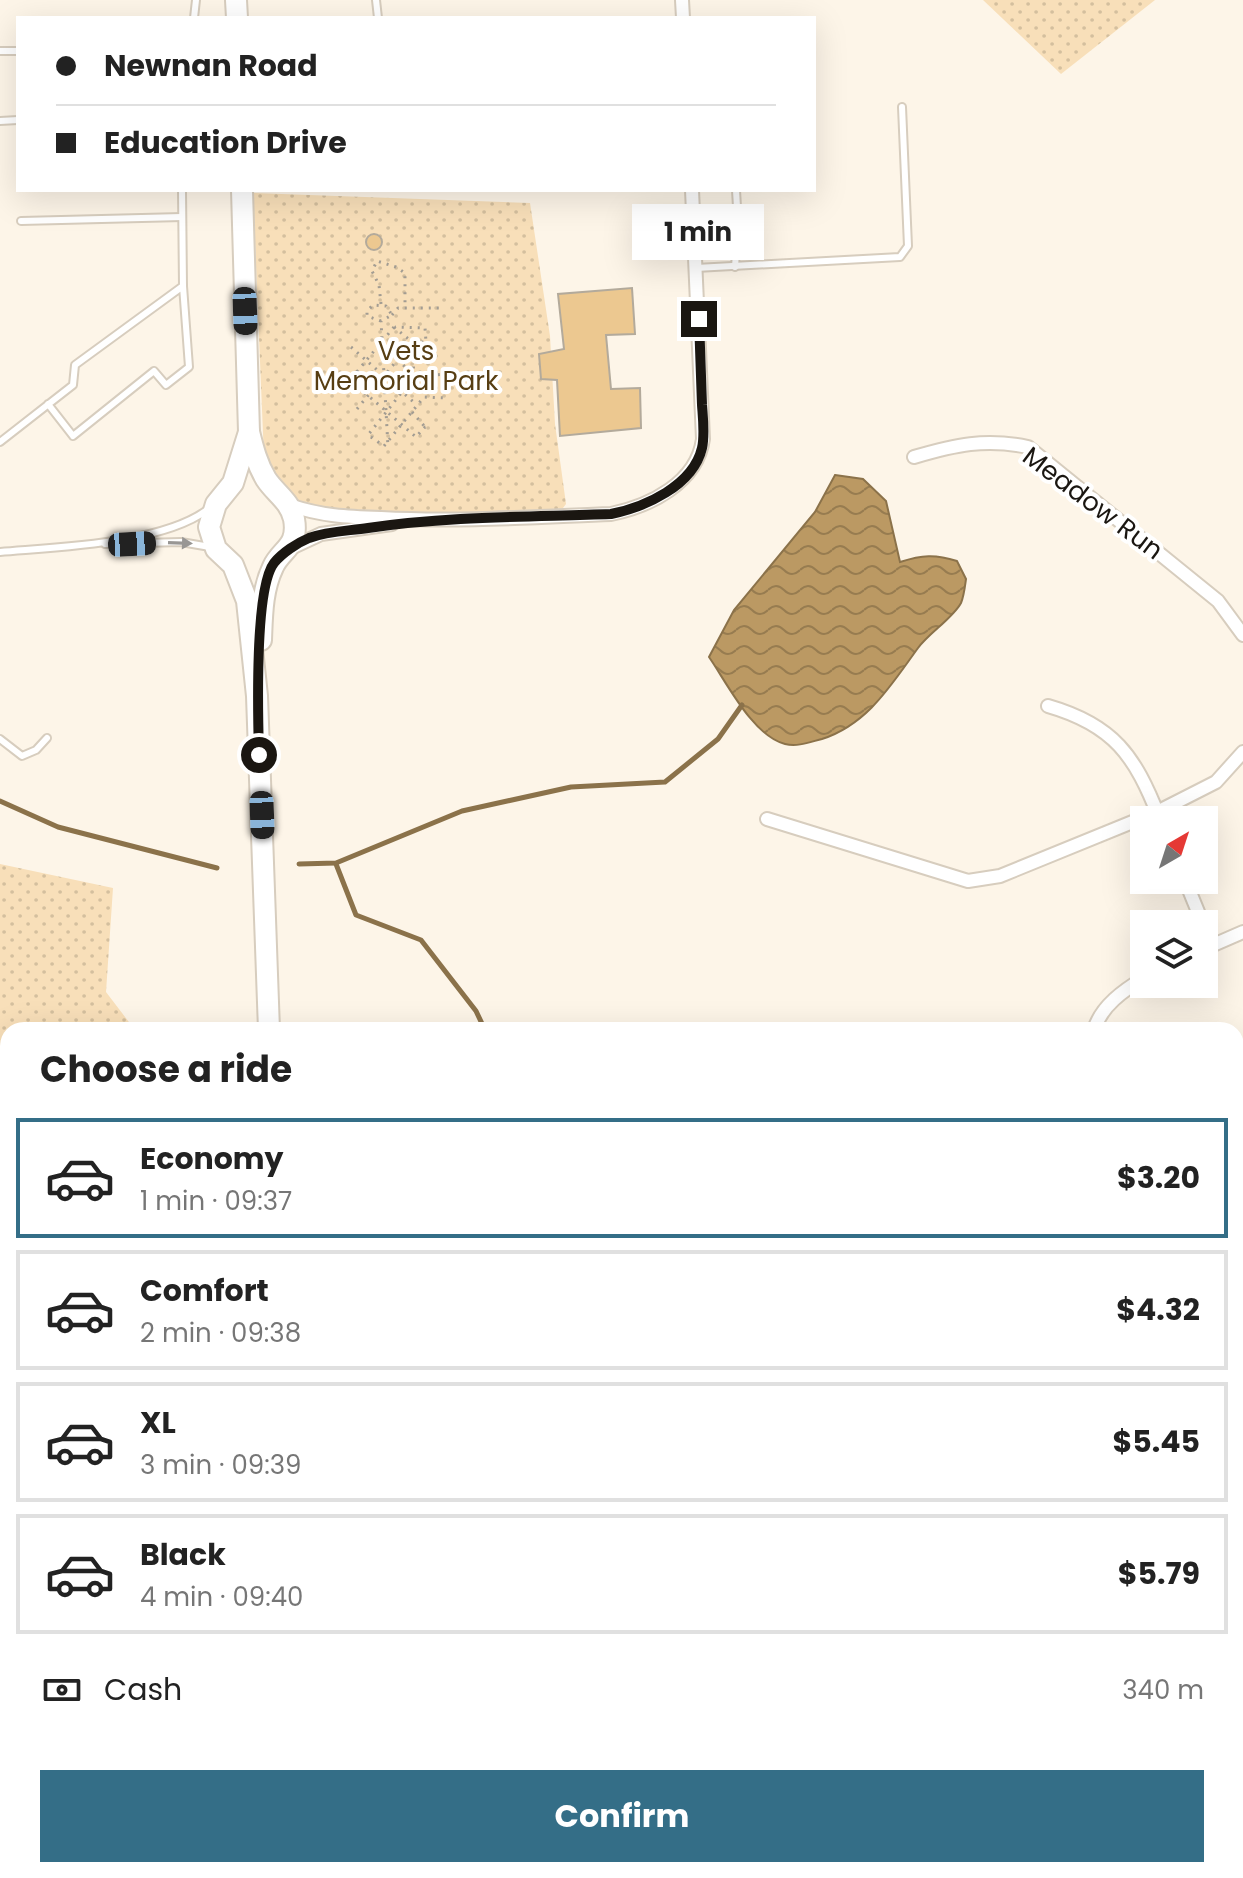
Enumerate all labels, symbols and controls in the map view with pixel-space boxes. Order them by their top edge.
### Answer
text: Newnan Road [104,44,318,87]
text: Education Drive [104,121,347,164]
callout: 1 min [633,203,765,259]
text: 1 min [664,214,732,250]
car [232,287,258,335]
route end [681,301,717,337]
park label: Vets Memorial Park [314,333,499,399]
street label: Meadow Run [1015,438,1171,568]
car [107,531,157,557]
one-way arrow [167,537,193,549]
route start [241,737,277,773]
car [249,791,275,839]
north arrow [1130,806,1218,894]
map controls [1130,806,1218,998]
button: layers [1130,910,1218,998]
text: Choose a ride [40,1044,292,1095]
text: Economy [140,1137,284,1180]
icon: car [44,1142,116,1214]
text: $3.20 [1117,1156,1200,1199]
text: 1 min · 09:37 [140,1183,292,1219]
text: Comfort [140,1269,269,1312]
icon: car [44,1274,116,1346]
text: $4.32 [1116,1288,1200,1331]
text: 2 min · 09:38 [140,1315,301,1351]
text: XL [140,1401,176,1444]
icon: car [44,1406,116,1478]
text: $5.45 [1112,1420,1200,1463]
text: 3 min · 09:39 [140,1447,301,1483]
text: Black [140,1533,226,1576]
icon: car [44,1538,116,1610]
text: $5.79 [1118,1552,1200,1595]
text: 4 min · 09:40 [140,1579,303,1615]
icon: cash [40,1668,84,1712]
text: Cash [104,1668,182,1711]
text: 340 m [1122,1672,1204,1708]
button: Confirm [40,1770,1204,1862]

